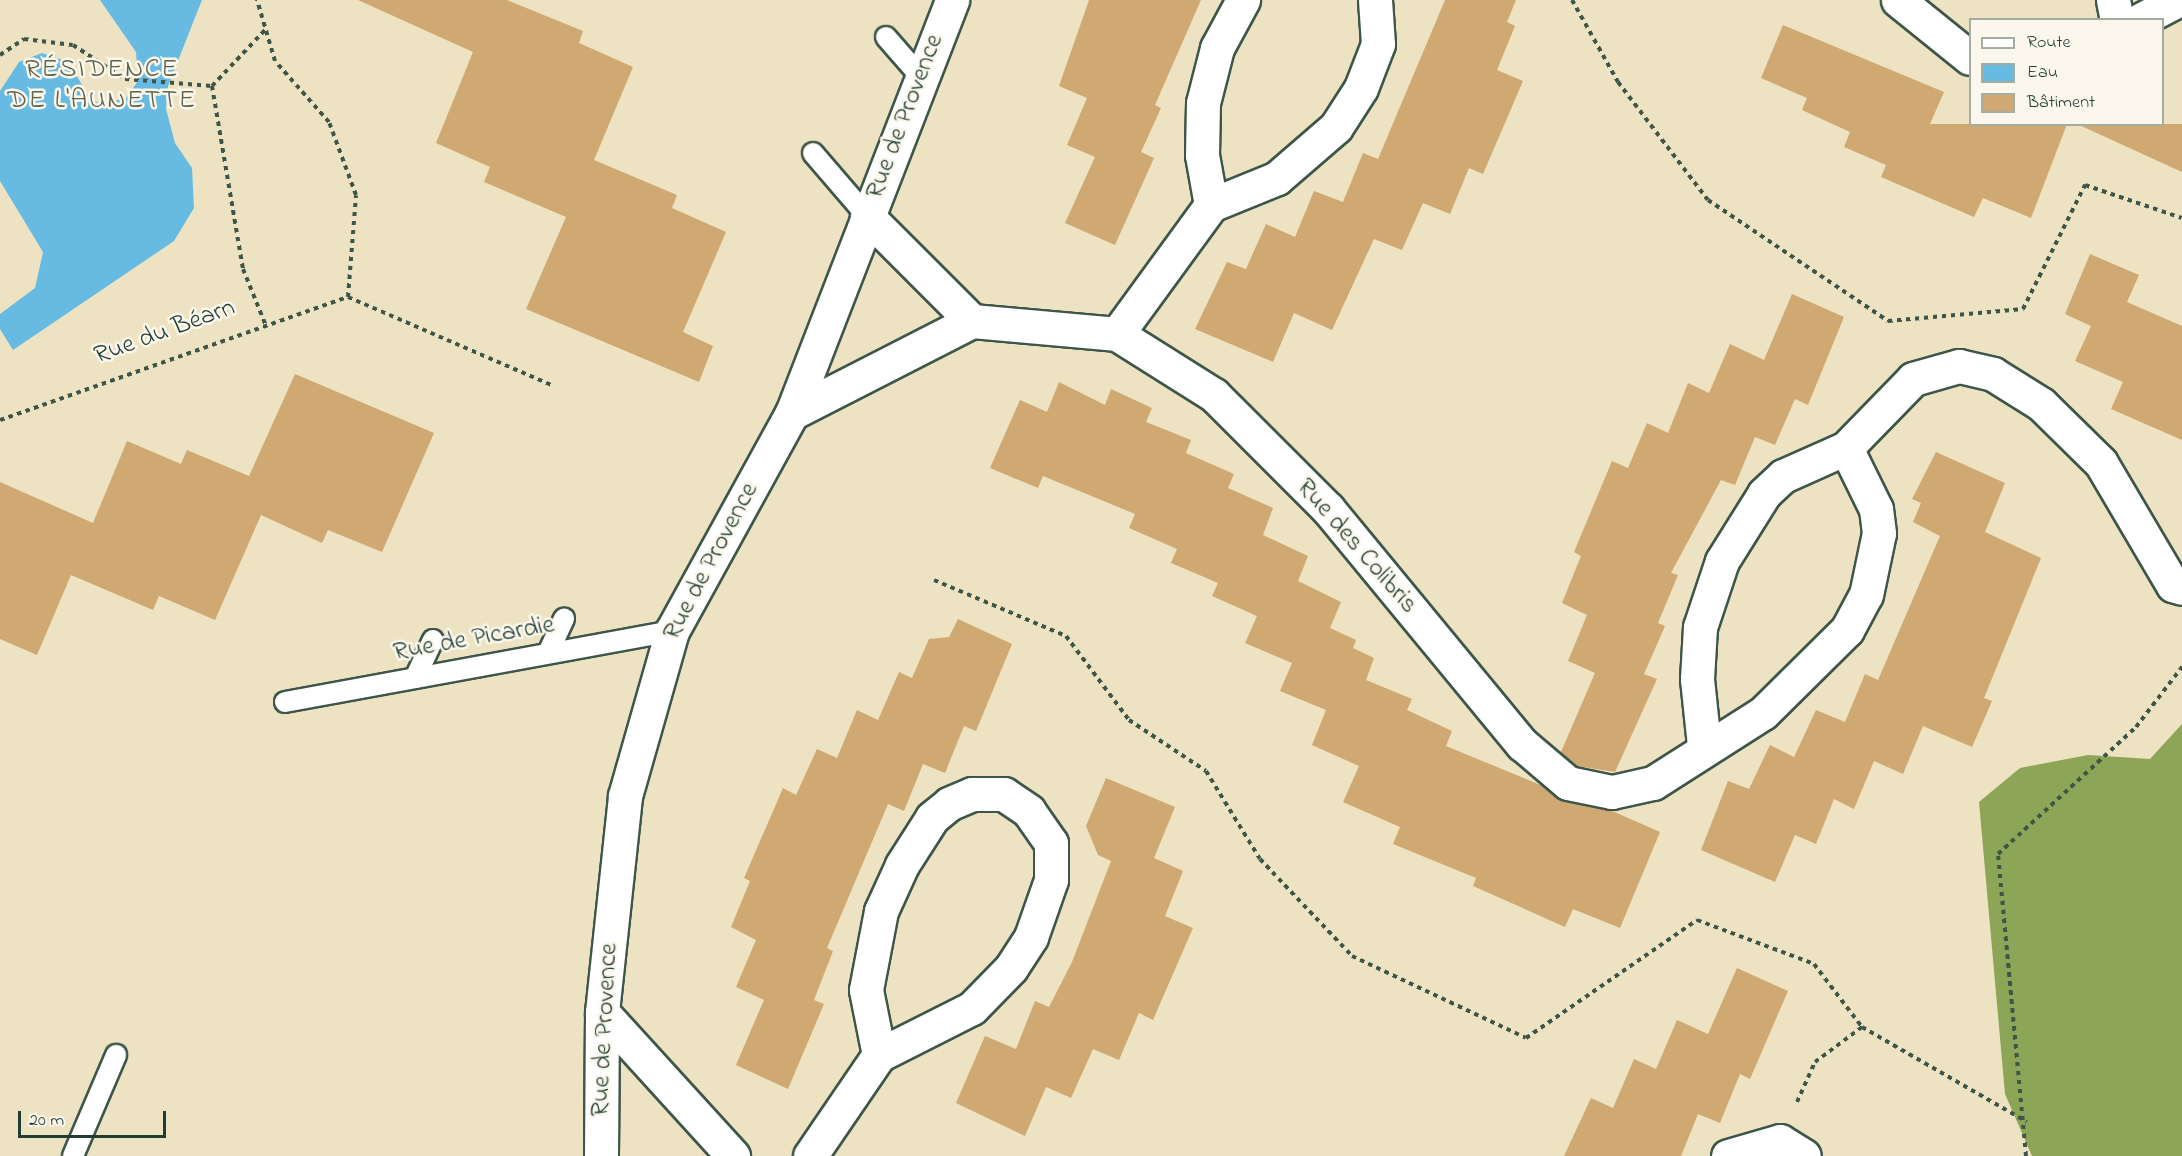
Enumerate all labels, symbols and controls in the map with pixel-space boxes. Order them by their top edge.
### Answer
legend [1969,18,2164,126]
street label: Rue de Provence [860,30,952,204]
text: Route [2027,30,2071,56]
district label: RÉSIDENCE DE L'AUNETTE [7,53,197,116]
text: Eau [2027,60,2058,86]
text: Bâtiment [2027,90,2095,116]
street label: Rue du Béarn [90,293,240,373]
street label: Rue des Colibris [1289,473,1423,621]
street label: Rue de Provence [657,478,767,646]
street label: Rue de Picardie [391,610,557,670]
street label: Rue de Provence [586,942,626,1118]
scale bar [21,1099,170,1137]
text: 20 m [29,1108,64,1134]

